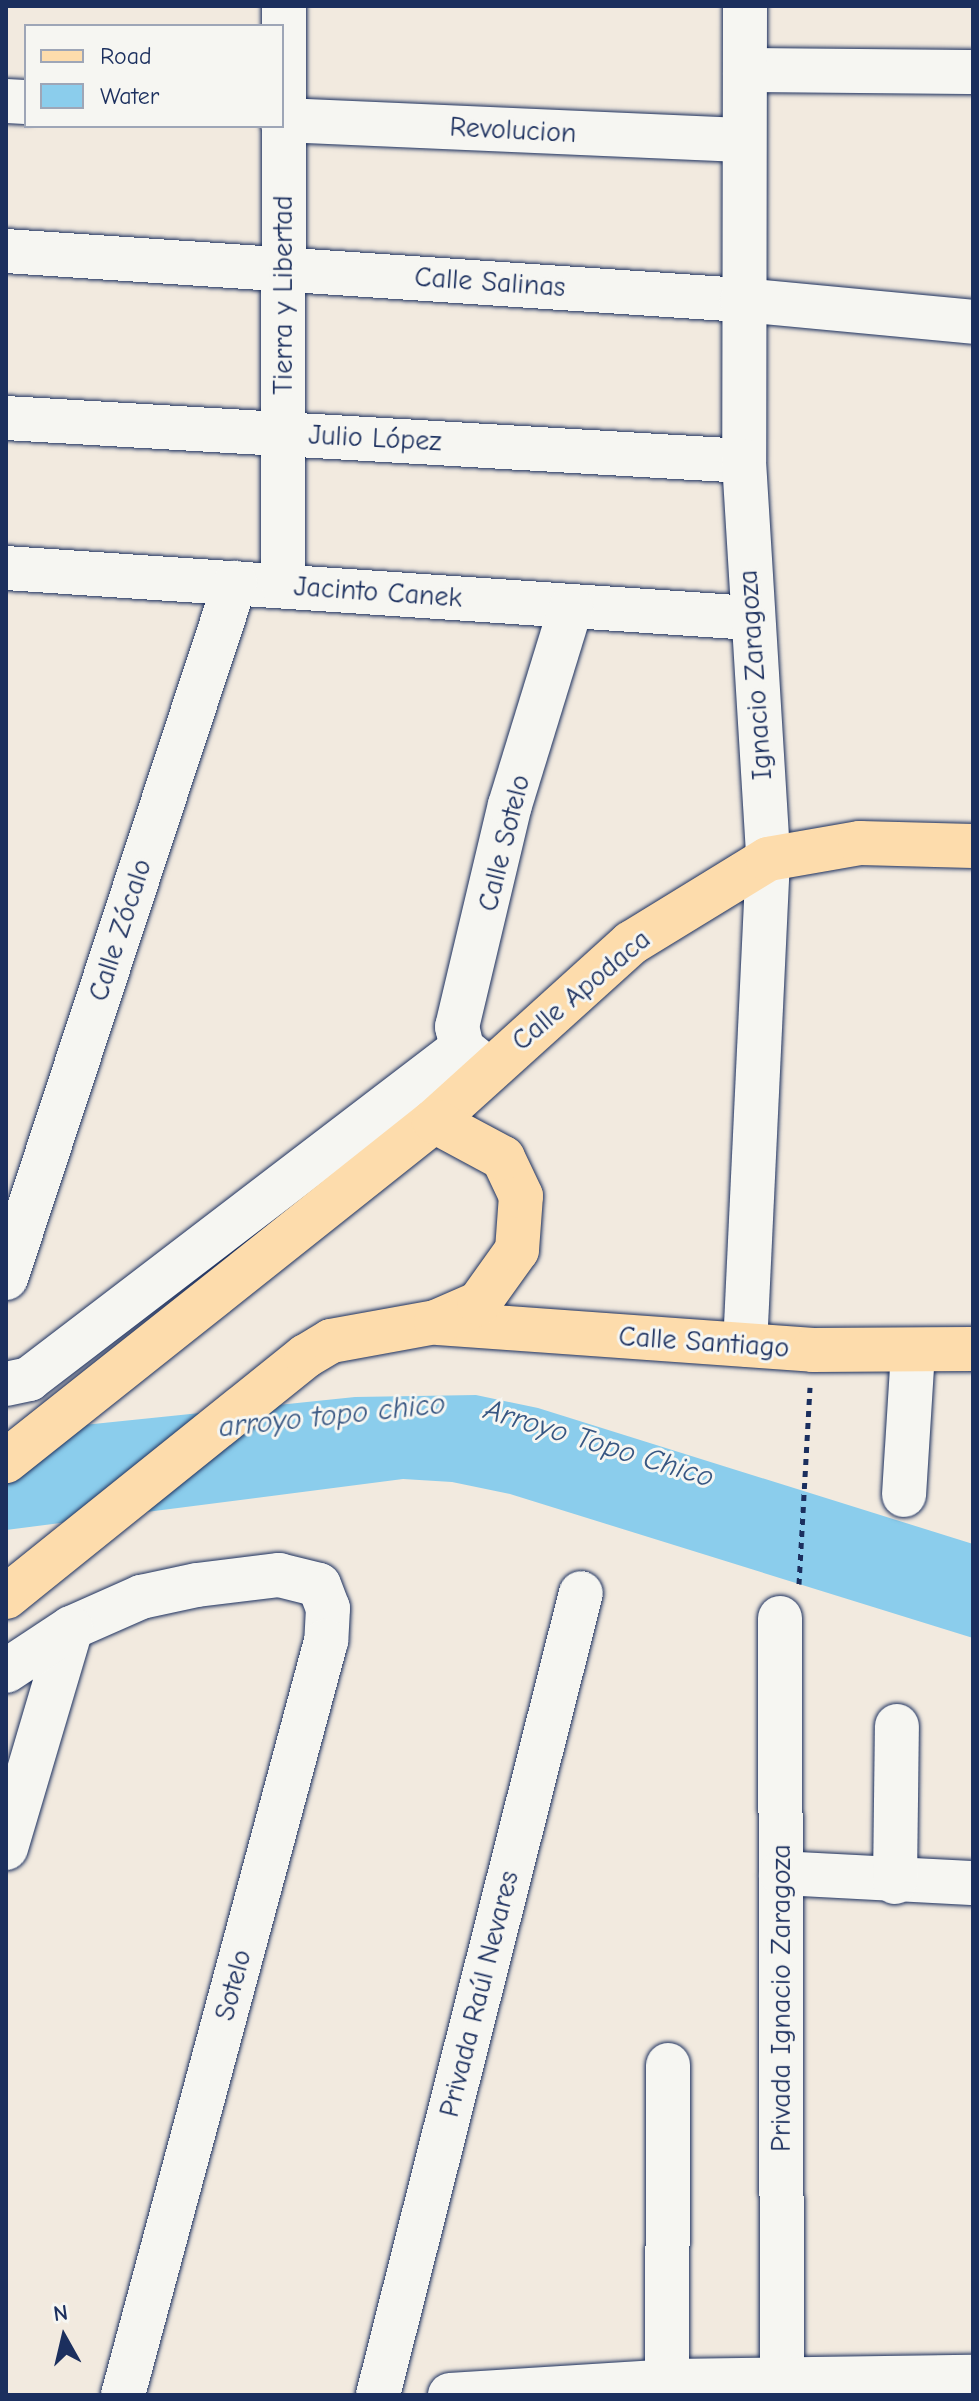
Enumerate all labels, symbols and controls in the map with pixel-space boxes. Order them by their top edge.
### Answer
legend [24,24,284,128]
text: Road [100,42,152,70]
text: Water [100,82,159,110]
street label: Revolucion [449,110,577,150]
street label: Tierra y Libertad [266,195,300,395]
street label: Calle Salinas [413,260,567,304]
street label: Julio López [308,418,442,458]
street label: Jacinto Canek [293,569,463,615]
street label: Ignacio Zaragoza [731,569,779,781]
street label: Calle Sotelo [471,771,537,915]
street label: Calle Zócalo [81,855,159,1005]
street label: Calle Apodaca [505,922,657,1058]
street label: Calle Santiago [617,1319,791,1365]
water label: arroyo topo chico [217,1386,447,1446]
water label: Arroyo Topo Chico [480,1392,718,1496]
street label: Privada Ignacio Zaragoza [764,1844,798,2152]
street label: Privada Raúl Nevares [432,1868,526,2120]
street label: Sotelo [207,1946,259,2024]
north arrow [24,2297,104,2377]
text: N [52,2299,70,2327]

